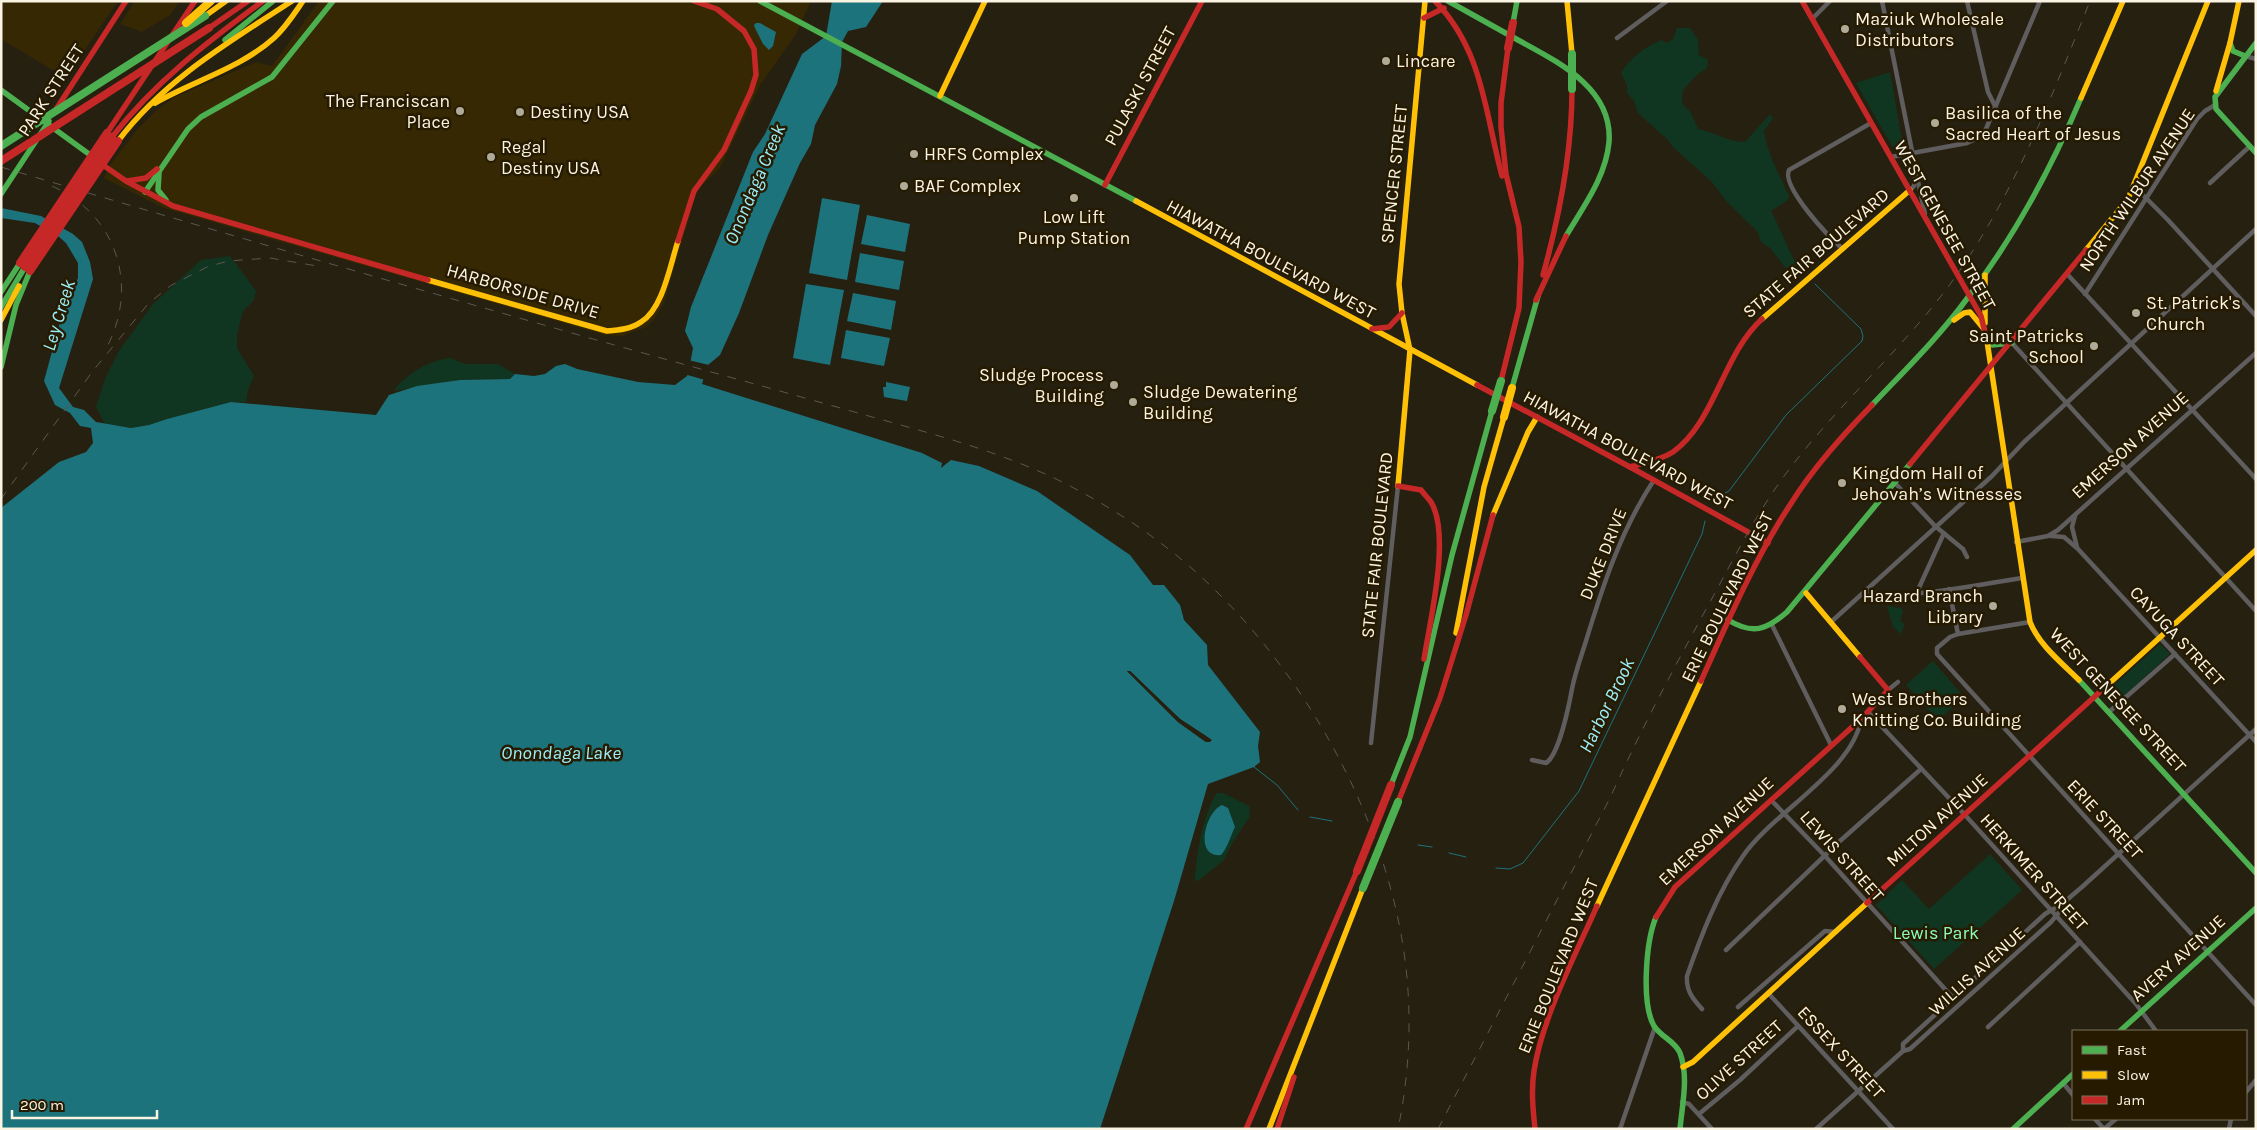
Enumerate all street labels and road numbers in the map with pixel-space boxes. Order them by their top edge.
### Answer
street label: PULASKI STREET [1099,23,1181,149]
street label: PARK STREET [13,40,89,140]
street label: SPENCER STREET [1376,103,1412,245]
street label: NORTH WILBUR AVENUE [2074,104,2200,276]
street label: WEST GENESEE STREET [1889,137,2001,313]
street label: STATE FAIR BOULEVARD [1738,183,1894,323]
street label: HIAWATHA BOULEVARD WEST [1163,194,1379,324]
street label: HARBORSIDE DRIVE [444,259,602,323]
street label: HIAWATHA BOULEVARD WEST [1520,385,1736,515]
street label: EMERSON AVENUE [2067,387,2193,503]
street label: STATE FAIR BOULEVARD [1356,451,1398,639]
street label: DUKE DRIVE [1575,505,1631,603]
street label: ERIE BOULEVARD WEST [1676,508,1778,686]
street label: CAYUGA STREET [2125,581,2229,691]
street label: WEST GENESEE STREET [2045,623,2191,777]
street label: MILTON AVENUE [1882,769,1992,871]
street label: EMERSON AVENUE [1654,772,1778,890]
street label: ERIE STREET [2063,775,2147,863]
street label: LEWIS STREET [1795,806,1889,906]
street label: HERKIMER STREET [1976,809,2092,935]
street label: ERIE BOULEVARD WEST [1513,875,1603,1057]
street label: AVERY AVENUE [2126,910,2230,1006]
street label: WILLIS AVENUE [1924,922,2030,1020]
street label: ESSEX STREET [1793,1001,1889,1103]
street label: OLIVE STREET [1691,1015,1787,1105]

